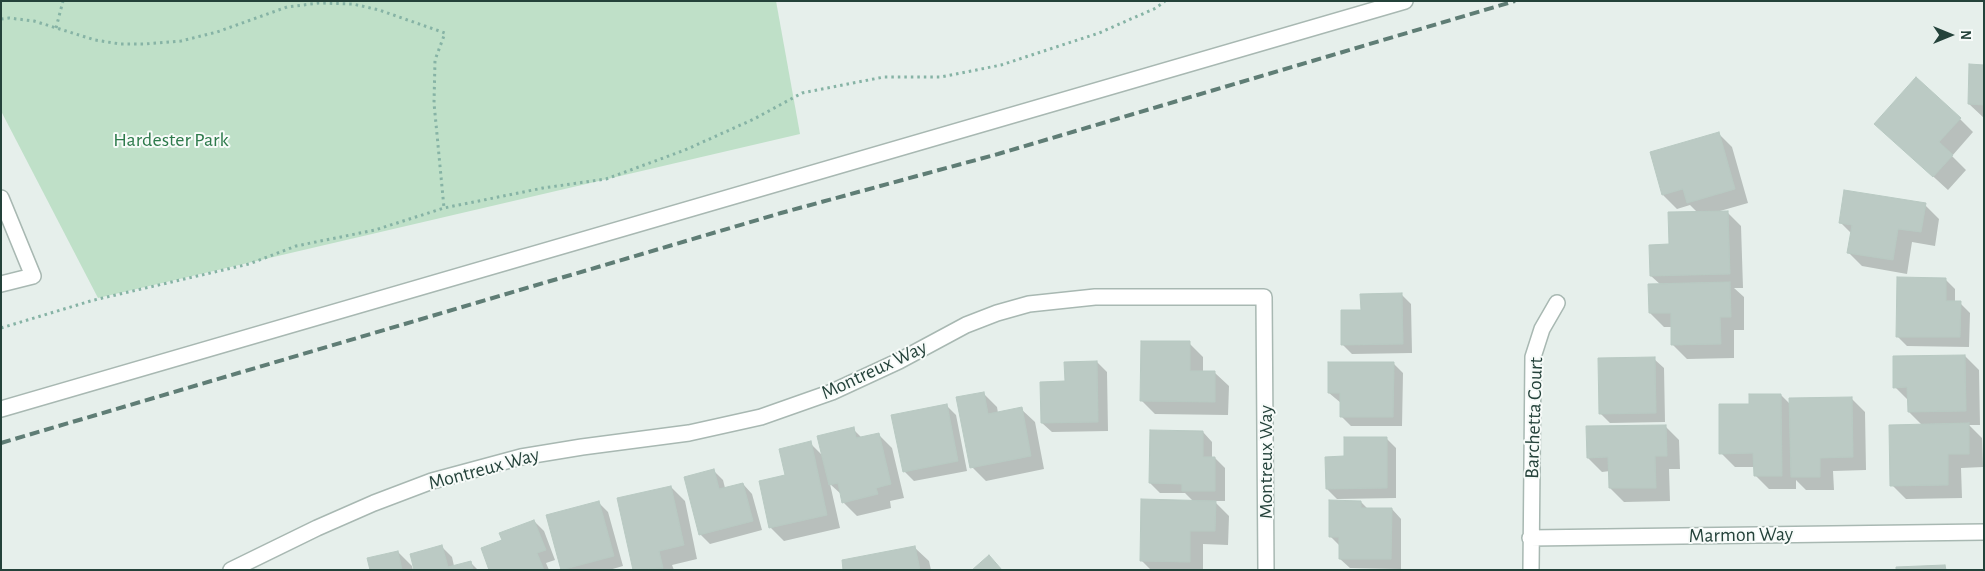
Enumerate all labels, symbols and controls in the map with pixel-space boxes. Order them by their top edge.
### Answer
north arrow [1925,10,1975,60]
text: N [1958,30,1972,40]
park label: Hardester Park [113,128,229,152]
street label: Montreux Way [817,335,931,405]
street label: Barchetta Court [1520,357,1548,479]
street label: Montreux Way [1254,405,1278,519]
street label: Montreux Way [426,443,542,495]
street label: Marmon Way [1688,522,1794,548]

